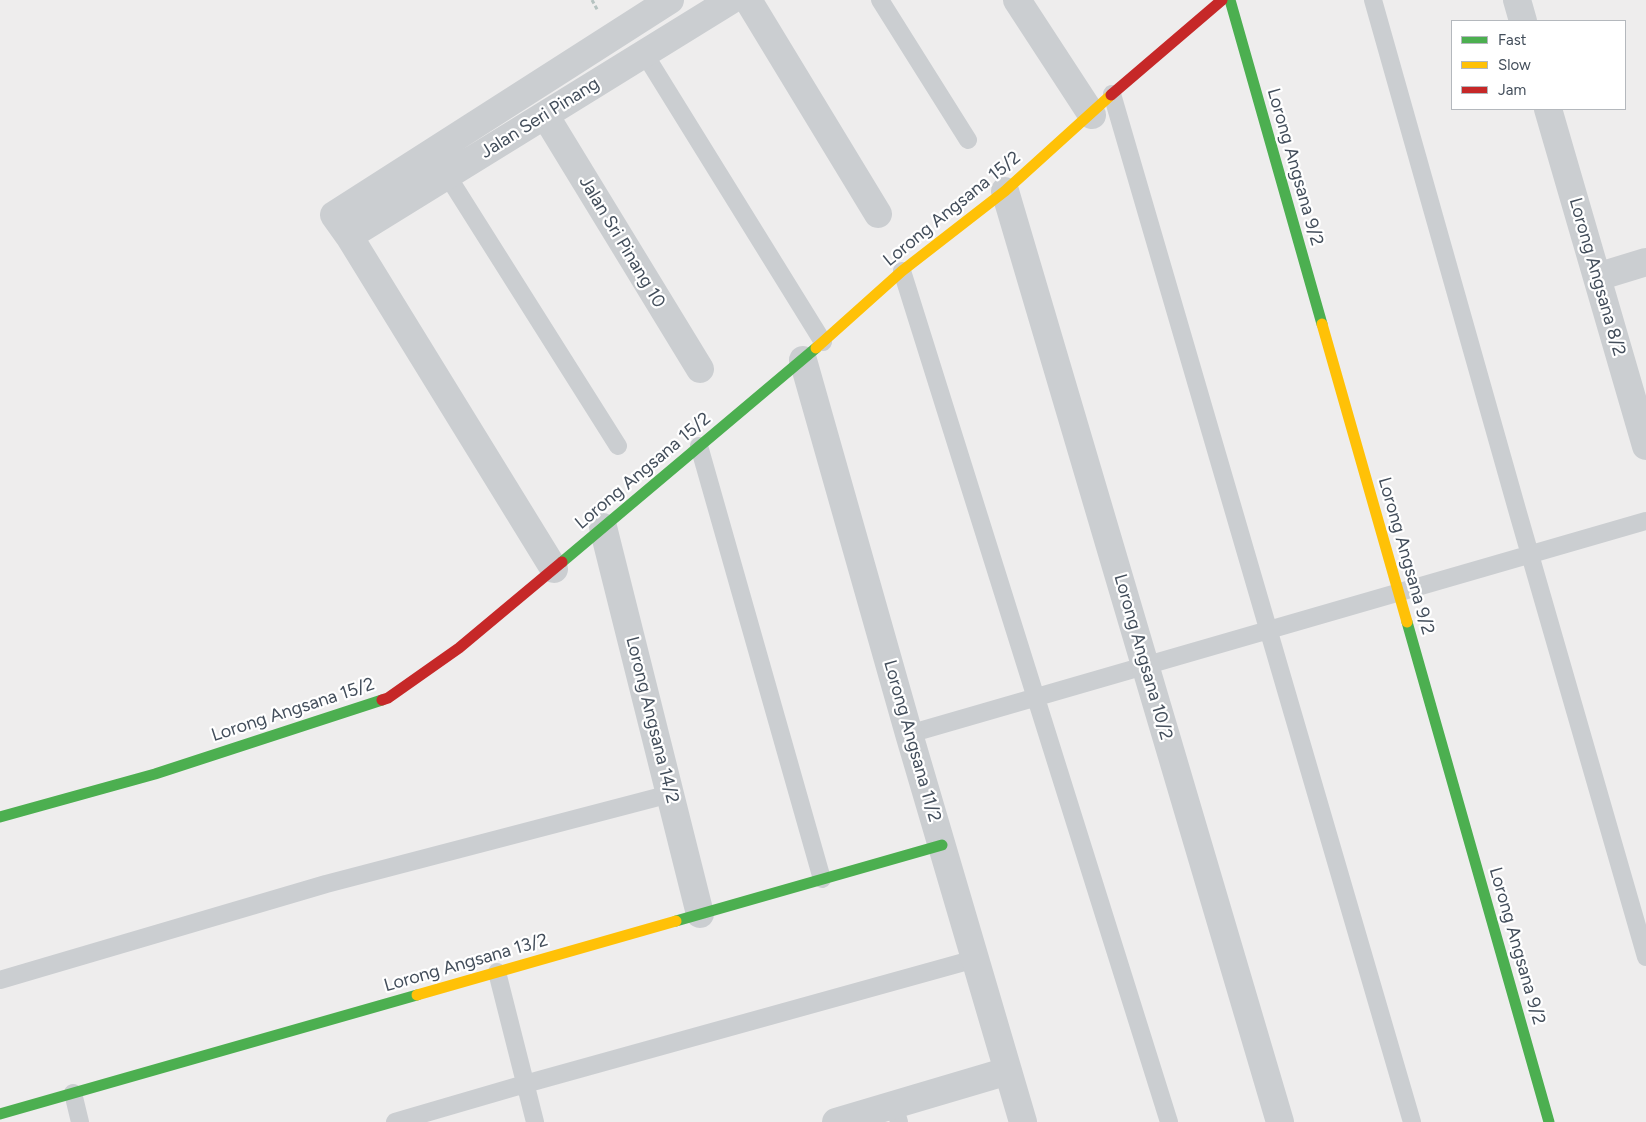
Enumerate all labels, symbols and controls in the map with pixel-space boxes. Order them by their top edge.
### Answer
legend [1451,20,1626,110]
text: Fast [1498,31,1526,49]
text: Slow [1498,56,1531,74]
street label: Jalan Seri Pinang [477,73,603,163]
text: Jam [1498,81,1526,99]
street label: Lorong Angsana 9/2 [1262,86,1328,248]
street label: Lorong Angsana 15/2 [879,147,1025,271]
street label: Jalan Sri Pinang 10 [574,172,670,312]
street label: Lorong Angsana 8/2 [1564,195,1630,359]
street label: Lorong Angsana 15/2 [571,408,715,534]
street label: Lorong Angsana 9/2 [1373,475,1439,637]
street label: Lorong Angsana 10/2 [1109,572,1177,742]
street label: Lorong Angsana 14/2 [621,634,683,806]
street label: Lorong Angsana 11/2 [879,658,945,824]
street label: Lorong Angsana 15/2 [209,673,377,747]
street label: Lorong Angsana 9/2 [1484,865,1550,1027]
street label: Lorong Angsana 13/2 [381,929,551,997]

